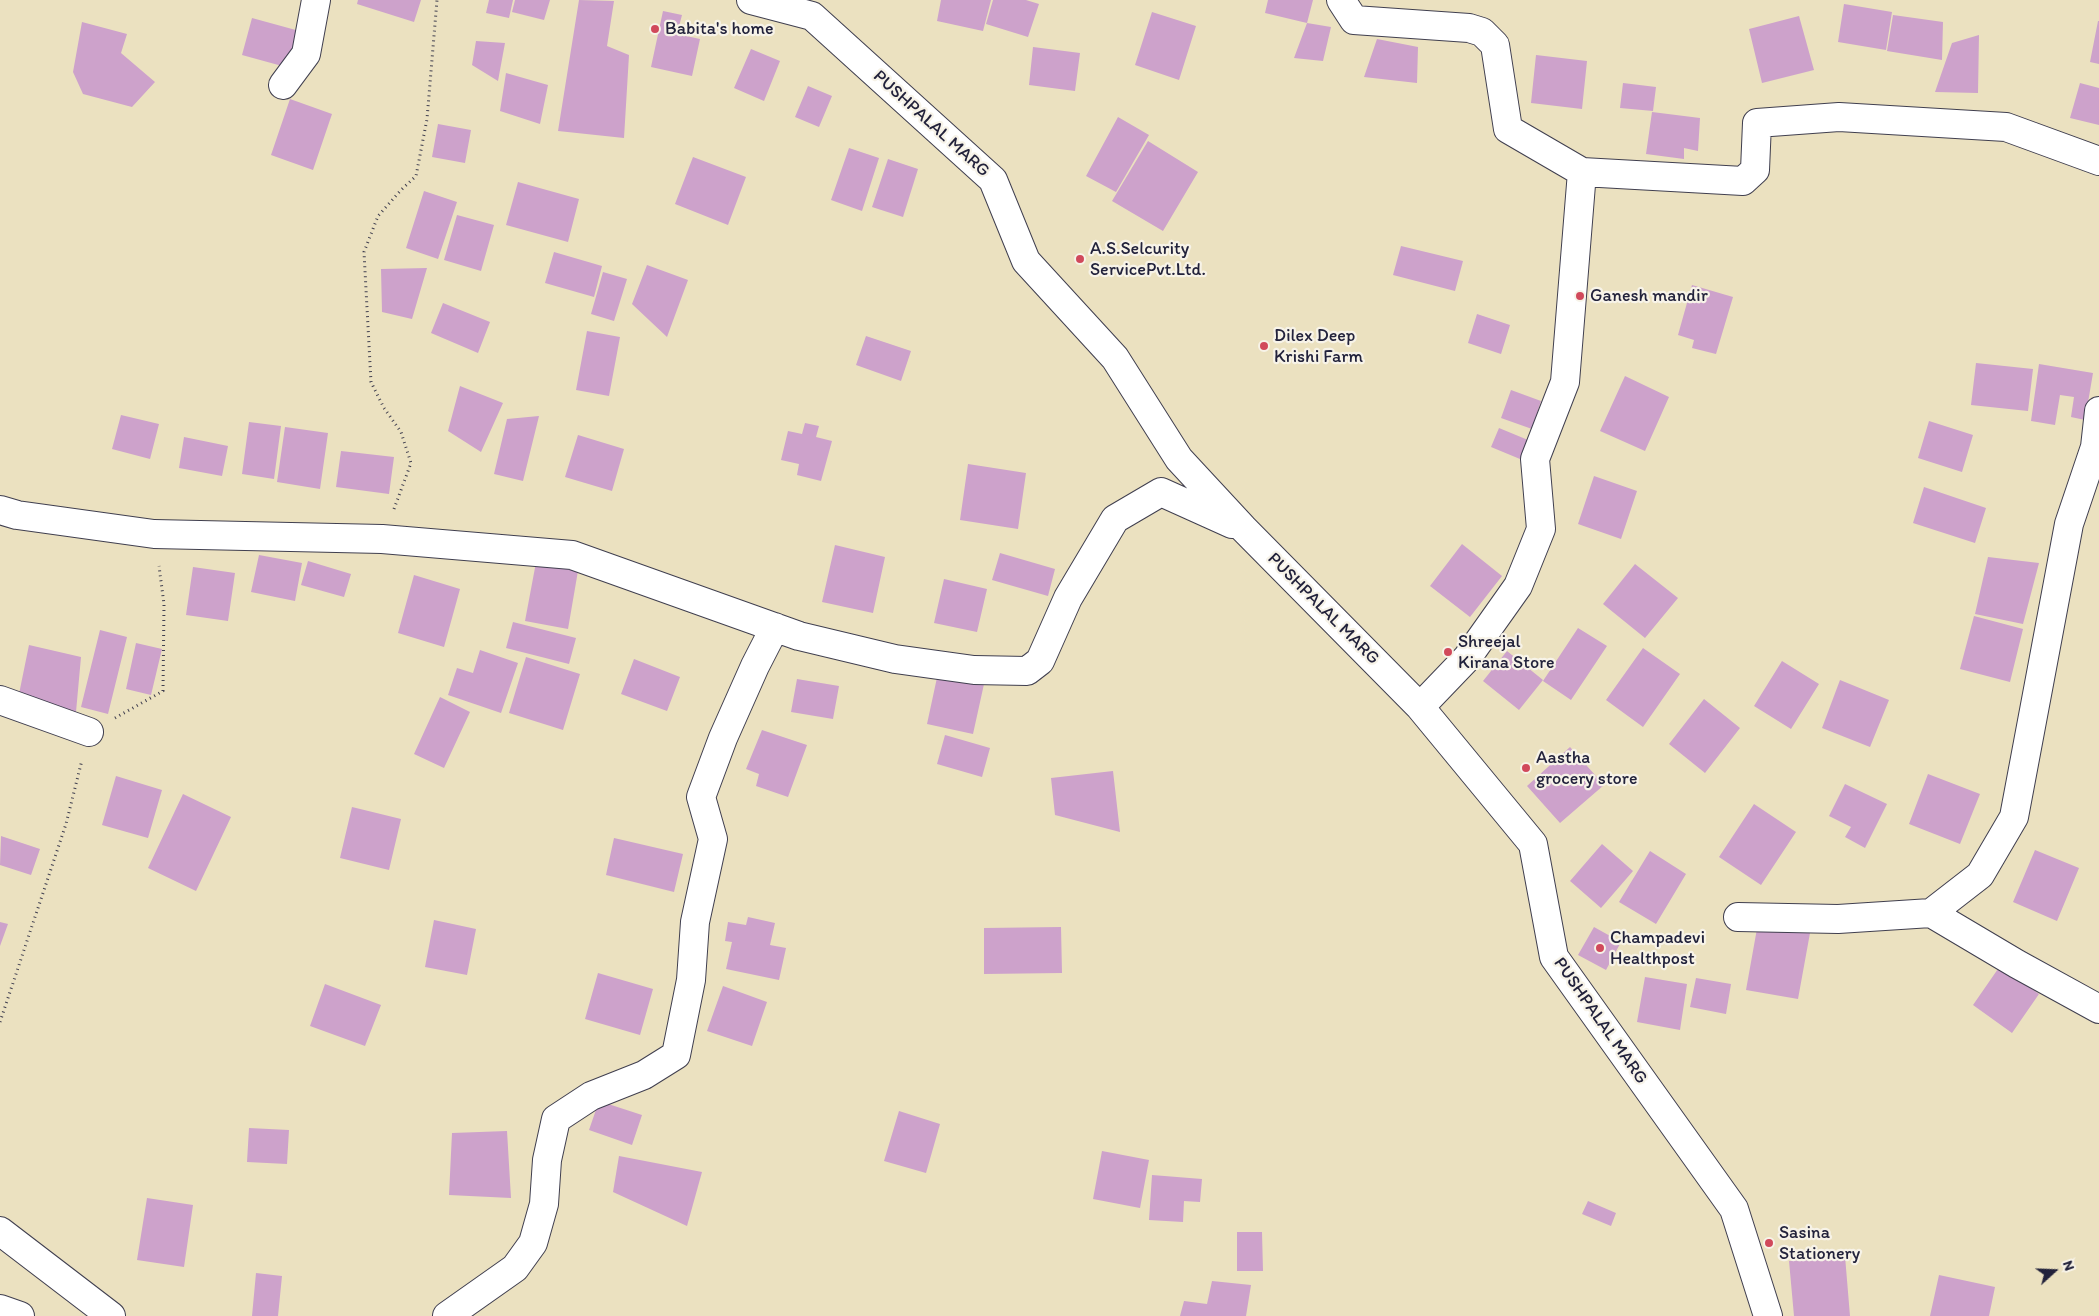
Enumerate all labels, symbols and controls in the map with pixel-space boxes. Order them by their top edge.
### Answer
place label: Babita's home [665,18,774,40]
marker: Babita's home [649,23,661,35]
street label: PUSHPALAL MARG [868,66,994,182]
place label: A.S.Selcurity ServicePvt.Ltd. [1090,238,1206,280]
marker: A.S.Selcurity ServicePvt.Ltd. [1074,253,1086,265]
place label: Ganesh mandir [1590,285,1708,307]
marker: Ganesh mandir [1574,290,1586,302]
place label: Dilex Deep Krishi Farm [1274,325,1363,368]
marker: Dilex Deep Krishi Farm [1258,340,1270,352]
street label: PUSHPALAL MARG [1262,548,1384,670]
place label: Shreejal Kirana Store [1458,631,1555,674]
marker: Shreejal Kirana Store [1442,646,1454,658]
place label: Aastha grocery store [1536,747,1638,790]
marker: Aastha grocery store [1520,762,1532,774]
place label: Champadevi Healthpost [1610,927,1705,970]
marker: Champadevi Healthpost [1594,942,1606,954]
street label: PUSHPALAL MARG [1548,954,1652,1088]
place label: Sasina Stationery [1779,1222,1860,1264]
marker: Sasina Stationery [1763,1237,1775,1249]
north arrow [2029,1246,2079,1296]
text: N [2059,1258,2078,1273]

